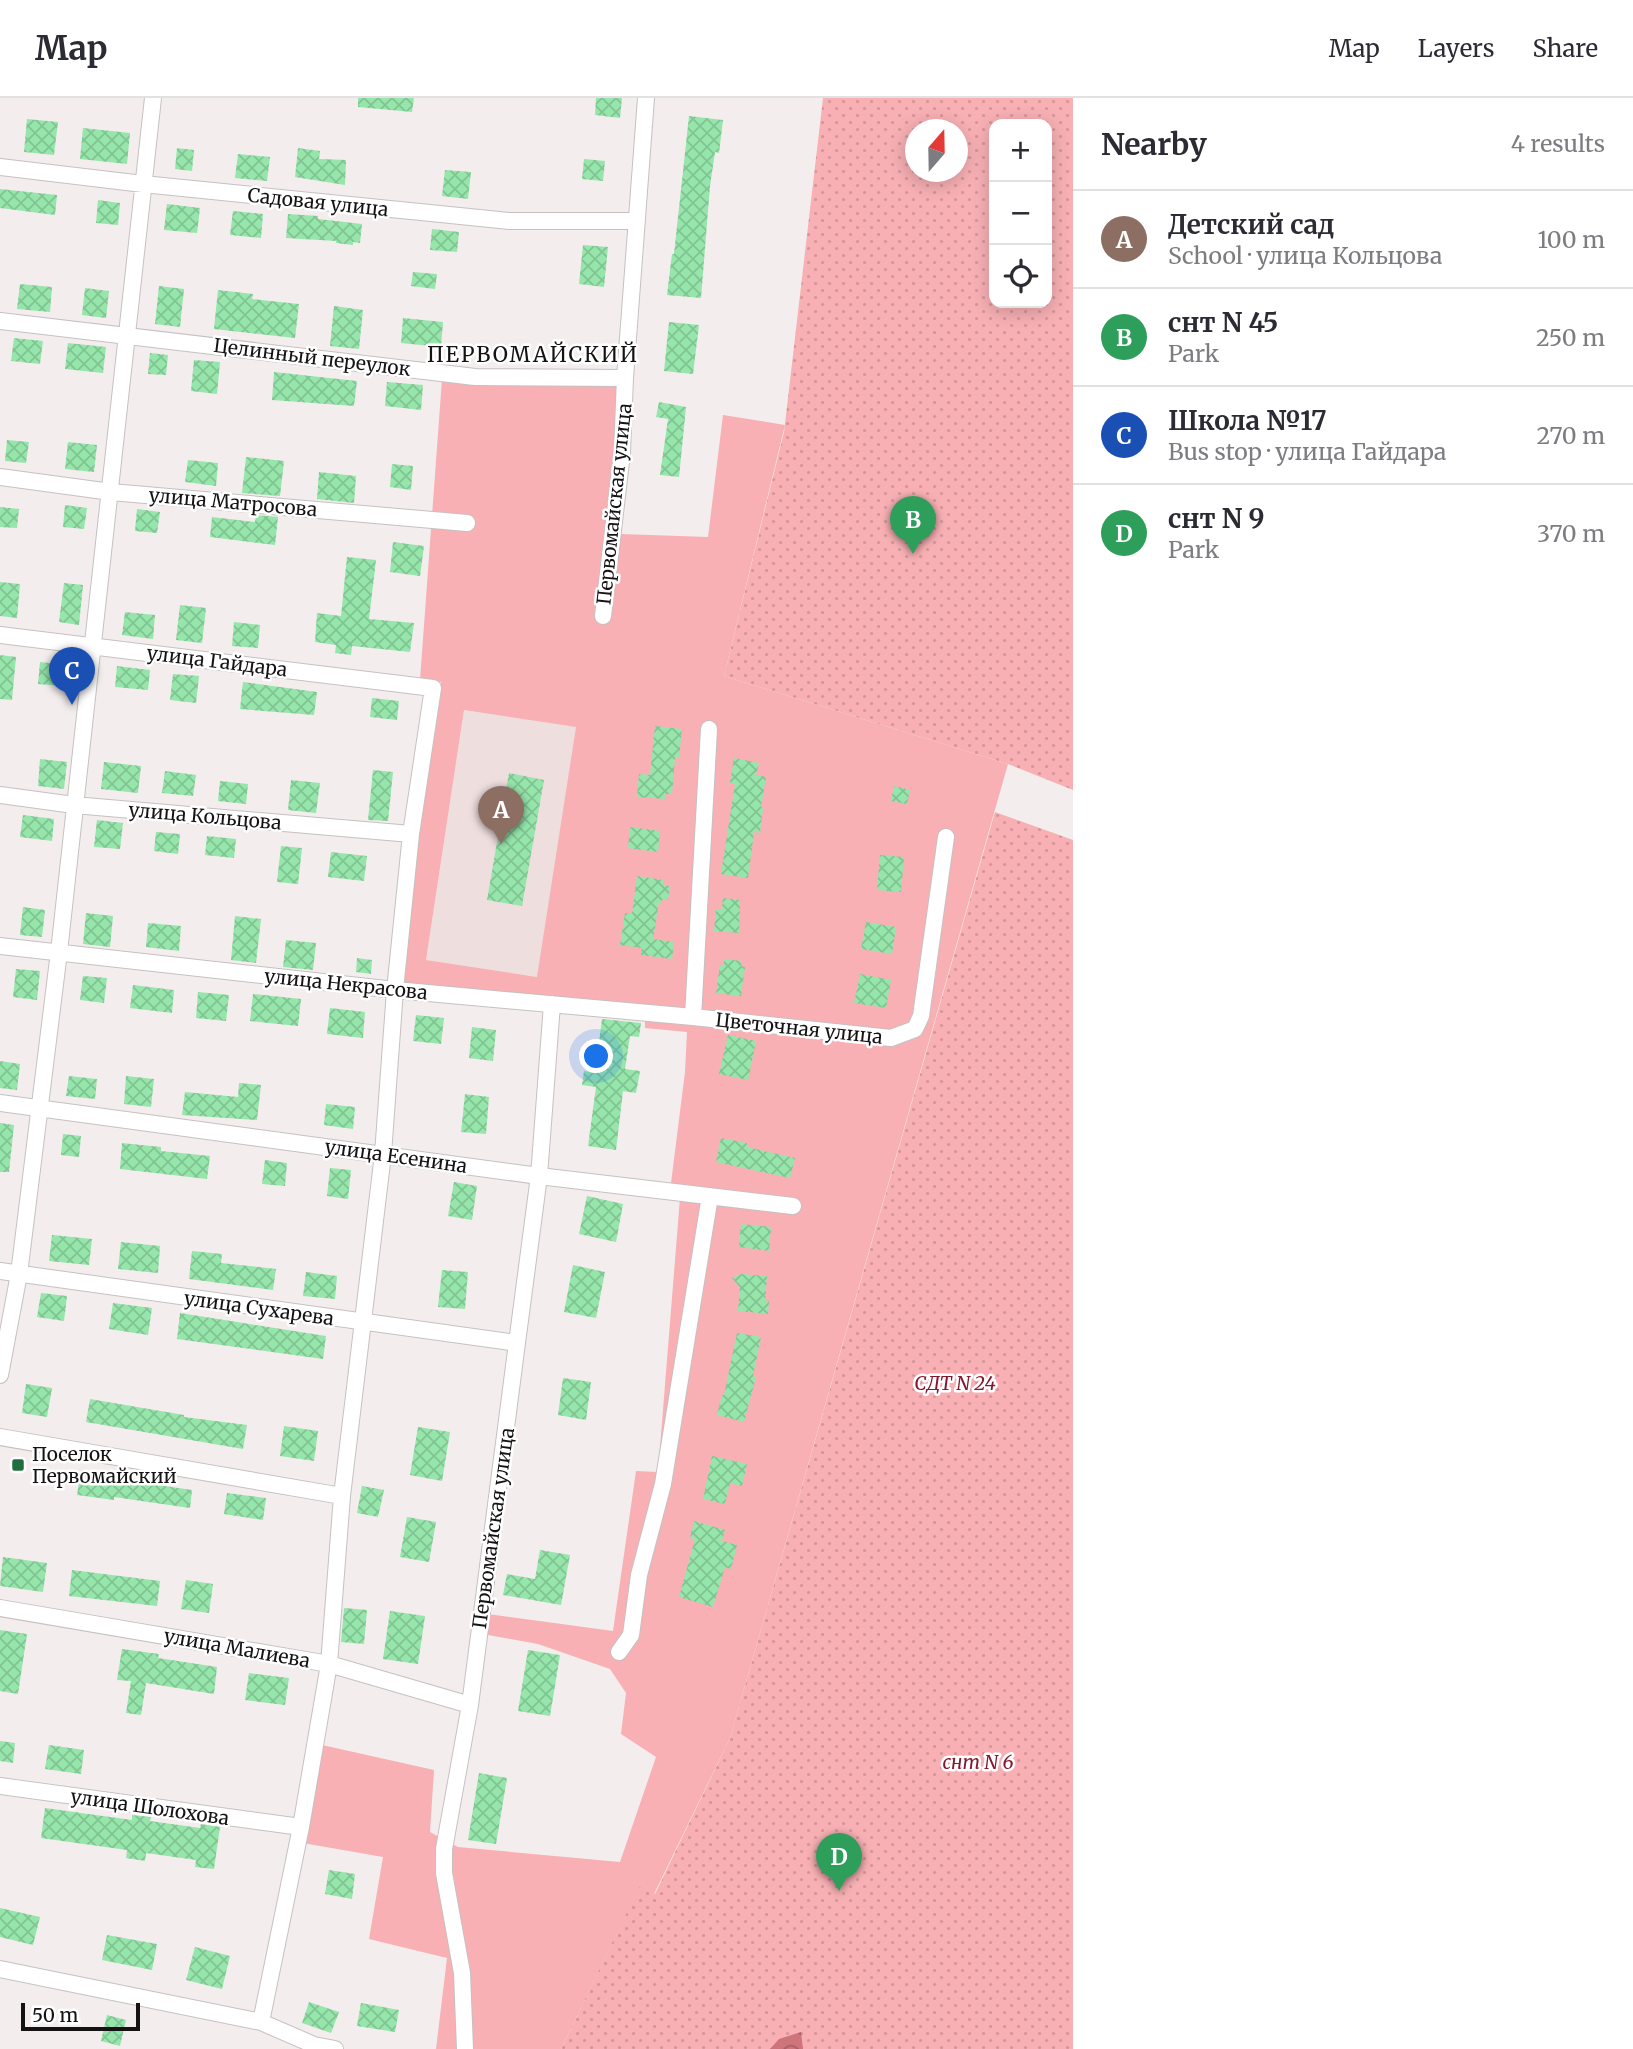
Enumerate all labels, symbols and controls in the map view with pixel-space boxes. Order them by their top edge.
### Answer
text: Map [35,28,108,69]
text: Map [1329,33,1380,64]
text: Layers [1418,33,1494,64]
text: Share [1532,33,1598,64]
north arrow [905,119,968,182]
map controls [989,119,1052,308]
button: + [989,119,1052,182]
text: Nearby [1101,125,1207,163]
text: 4 results [1511,129,1605,158]
button: − [989,182,1052,245]
street label: Садовая улица [246,183,390,221]
text: Детский сад [1168,208,1335,241]
text: A [1116,225,1132,254]
text: 100 m [1537,225,1605,254]
text: School · улица Кольцова [1168,241,1442,270]
button: locate [989,245,1052,308]
text: снт N 45 [1168,306,1278,339]
text: B [1116,323,1132,352]
text: 250 m [1536,323,1605,352]
street label: Целинный переулок [212,333,412,381]
text: Park [1168,339,1219,368]
district label: ПЕРВОМАЙСКИЙ [427,341,639,368]
street label: Первомайская улица [591,402,637,606]
text: Школа №17 [1168,404,1326,437]
text: C [1116,421,1132,450]
text: 270 m [1537,421,1605,450]
text: Bus stop · улица Гайдара [1168,437,1446,466]
street label: улица Матросова [148,483,318,521]
pin: B [890,496,936,554]
text: снт N 9 [1168,502,1264,535]
text: D [1115,519,1133,548]
text: 370 m [1537,519,1605,548]
text: Park [1168,535,1219,564]
street label: улица Гайдара [145,640,289,682]
pin: C [49,647,95,705]
pin: A [478,786,524,844]
street label: улица Кольцова [127,797,283,835]
street label: улица Некрасова [263,964,429,1004]
street label: Цветочная улица [714,1007,884,1049]
your location [579,1039,613,1073]
street label: улица Есенина [323,1134,469,1178]
street label: улица Сухарева [182,1286,336,1330]
park label: СДТ N 24 [914,1371,996,1395]
street label: Первомайская улица [467,1426,519,1630]
place label: Поселок Первомайский [32,1442,177,1488]
marker: Поселок Первомайский [10,1457,26,1473]
street label: улица Малиева [162,1623,312,1673]
park label: снт N 6 [943,1750,1013,1774]
street label: улица Шолохова [69,1784,231,1830]
pin: D [816,1833,862,1891]
scale bar [21,2000,140,2032]
text: 50 m [32,2003,78,2027]

